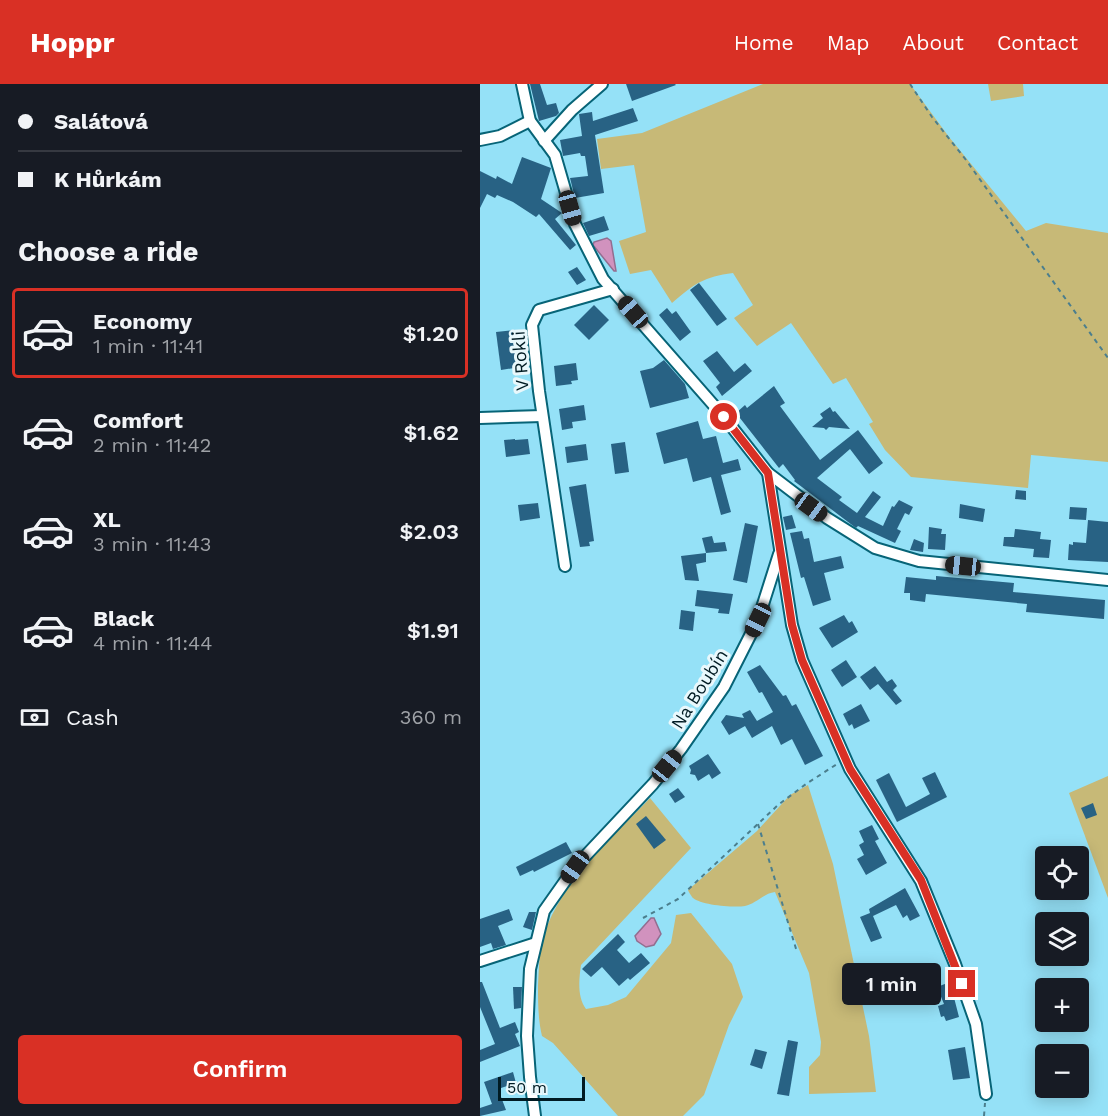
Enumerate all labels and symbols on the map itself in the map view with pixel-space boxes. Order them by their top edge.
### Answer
car [556,188,584,228]
car [614,293,652,331]
street label: V Rokli [507,330,533,392]
route start [710,403,737,430]
car [791,489,831,525]
car [944,555,982,577]
car [742,600,774,640]
street label: Na Boubín [666,645,732,733]
car [649,746,685,786]
car [557,847,593,887]
callout: 1 min [842,963,941,1005]
route end [948,970,975,997]
scale bar [498,1074,585,1102]

